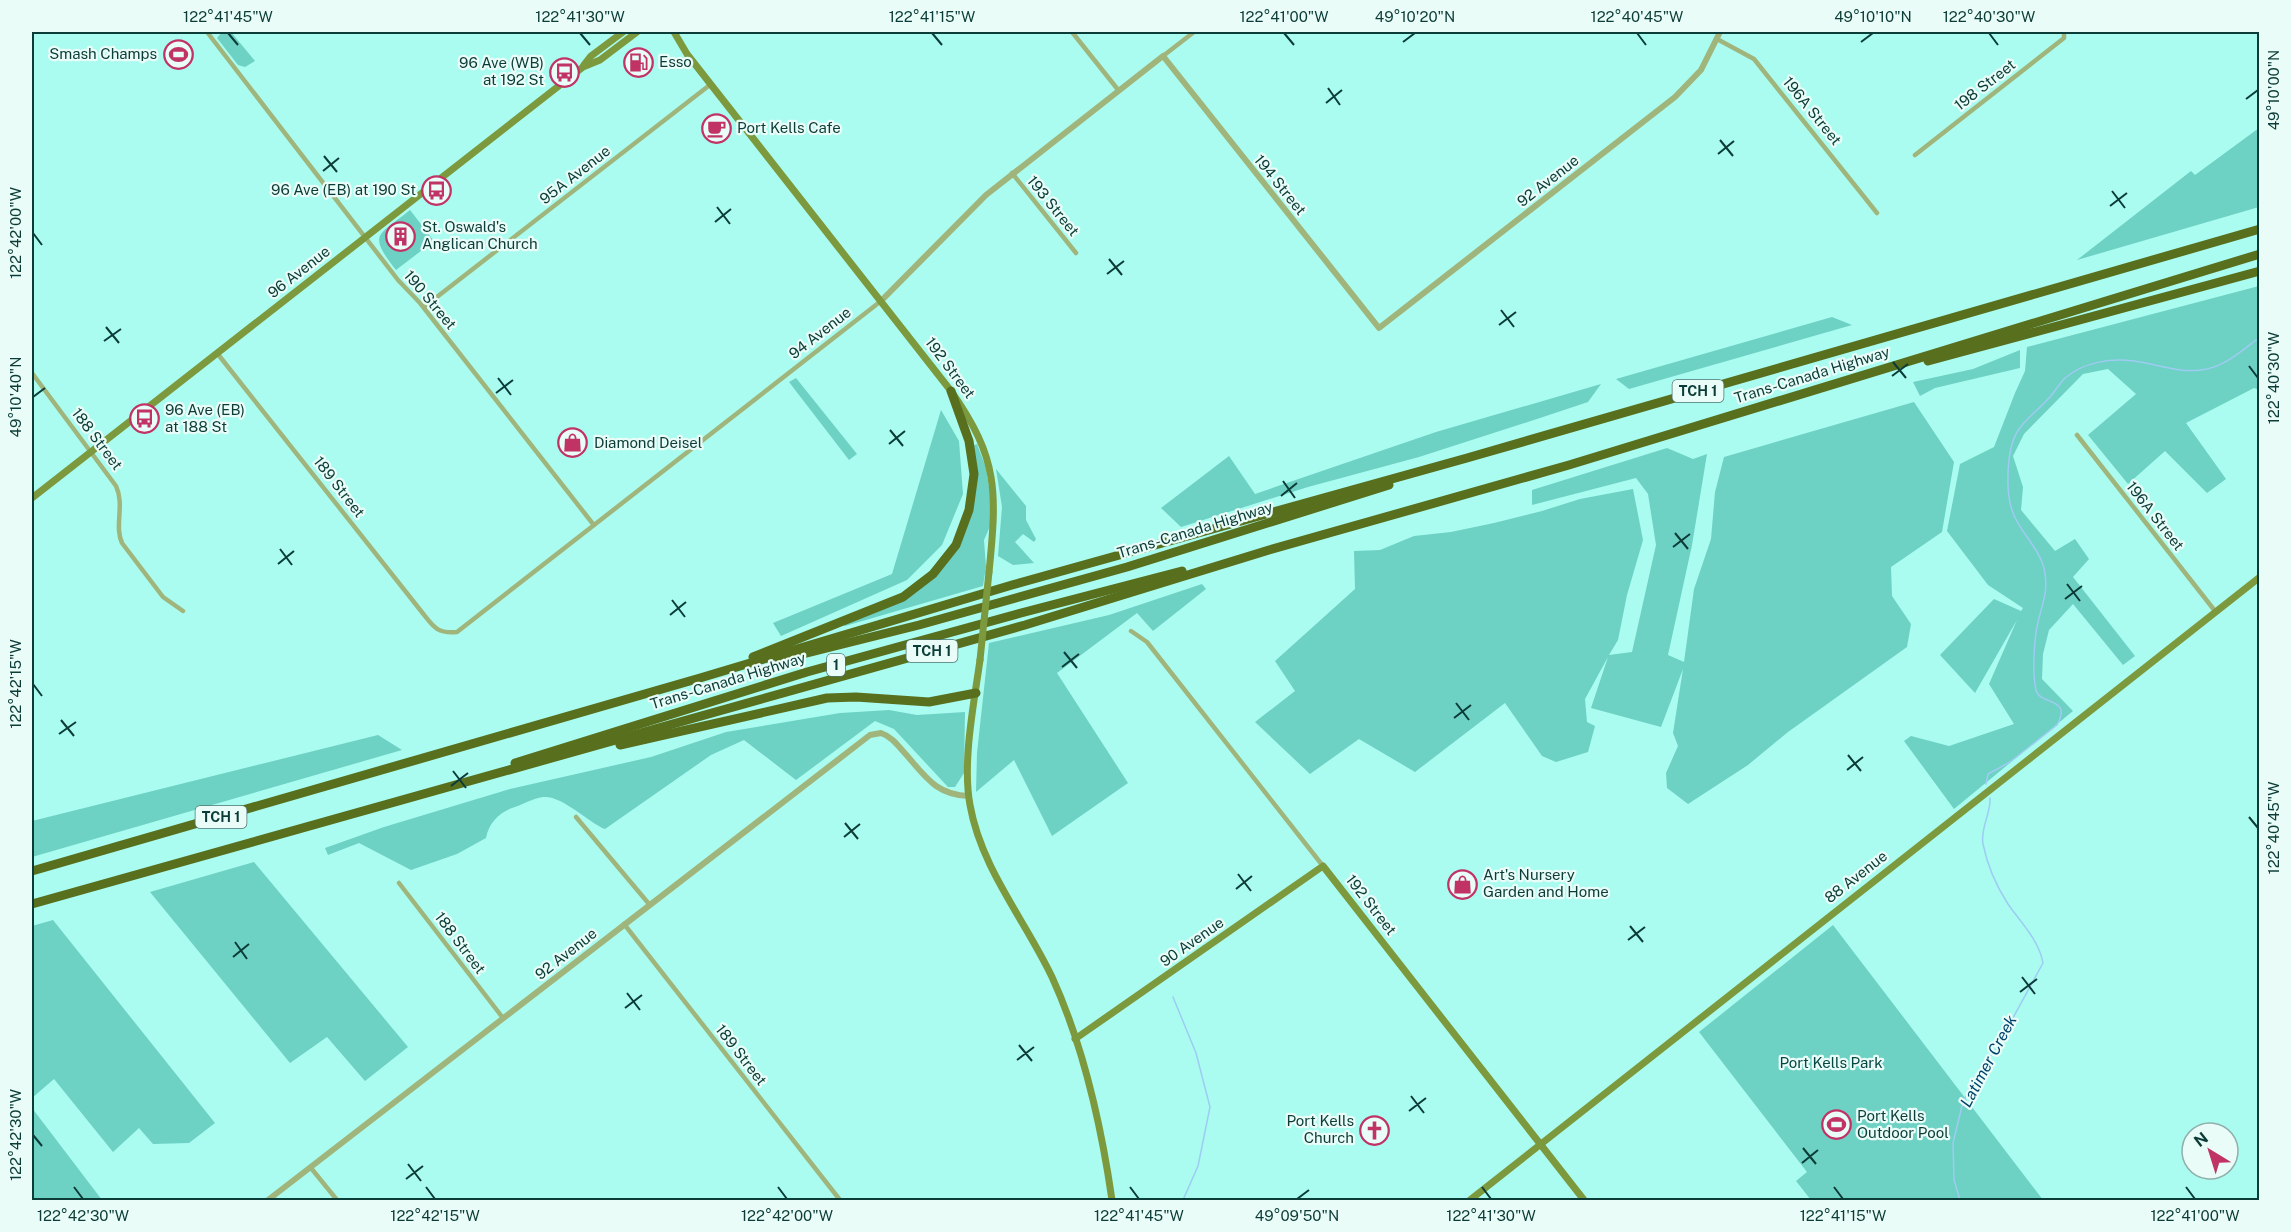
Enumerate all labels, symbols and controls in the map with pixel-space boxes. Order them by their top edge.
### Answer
text: 122°41'45"W [183,8,273,25]
text: 122°41'30"W [535,8,625,25]
text: 122°41'15"W [889,8,975,25]
text: 122°41'00"W [1239,8,1329,25]
text: 49°10'20"N [1375,8,1455,25]
text: 122°40'45"W [1591,8,1683,25]
text: 49°10'10"N [1834,8,1912,25]
text: 122°40'30"W [1943,8,2035,25]
sports icon: Smash Champs [162,38,194,70]
place label: Smash Champs [49,45,157,62]
fuel station icon: Esso [622,46,654,78]
text: 49°10'00"N [2265,50,2282,130]
place label: Esso [659,53,692,70]
place label: 96 Ave (WB) at 192 St [459,54,544,88]
street label: 198 Street [1951,55,2019,114]
bus stop icon: 96 Ave (WB) at 192 St [549,56,581,88]
street label: 196A Street [1780,73,1845,148]
cafe icon: Port Kells Cafe [700,112,732,144]
place label: Port Kells Cafe [737,119,841,136]
street label: 95A Avenue [536,142,613,207]
street label: 194 Street [1251,151,1310,218]
street label: 92 Avenue [1514,151,1582,210]
street label: 193 Street [1024,172,1083,239]
bus stop icon: 96 Ave (EB) at 190 St [421,174,453,206]
place label: 96 Ave (EB) at 190 St [271,181,416,198]
text: 122°42'00"W [7,187,24,279]
place label: St. Oswald's Anglican Church [422,218,538,252]
building icon: St. Oswald's Anglican Church [385,220,417,252]
street label: 96 Avenue [264,242,333,301]
street label: 190 Street [401,267,460,333]
street label: 94 Avenue [785,303,854,362]
text: 122°40'30"W [2265,332,2282,424]
street label: 192 Street [922,334,979,402]
street label: Trans-Canada Highway [1732,343,1892,406]
text: 49°10'40"N [7,356,24,438]
road number: TCH 1 [1672,380,1724,402]
place label: 96 Ave (EB) at 188 St [165,401,245,435]
bus stop icon: 96 Ave (EB) at 188 St [128,403,160,435]
street label: 188 Street [69,404,126,473]
shop icon: Diamond Deisel [557,427,589,459]
place label: Diamond Deisel [594,434,702,451]
street label: 189 Street [310,453,369,521]
street label: 196A Street [2123,478,2188,554]
street label: Trans-Canada Highway [1115,498,1275,561]
text: 122°42'15"W [7,639,24,729]
road number: TCH 1 [906,640,958,662]
street label: Trans-Canada Highway [648,649,808,712]
road number: 1 [827,654,845,676]
text: 122°40'45"W [2265,782,2282,874]
road number: TCH 1 [196,806,246,828]
street label: 88 Avenue [1821,847,1890,906]
place label: Art's Nursery Garden and Home [1483,866,1609,900]
shop icon: Art's Nursery Garden and Home [1446,868,1478,900]
street label: 192 Street [1343,871,1400,938]
street label: 188 Street [432,908,489,977]
street label: 90 Avenue [1157,914,1227,970]
street label: 92 Avenue [532,924,600,983]
water label: Latimer Creek [1956,1012,2021,1110]
street label: 189 Street [712,1021,771,1089]
park label: Port Kells Park [1779,1054,1883,1071]
text: 122°42'30"W [7,1089,24,1181]
place label: Port Kells Outdoor Pool [1857,1107,1949,1141]
sports icon: Port Kells Outdoor Pool [1820,1109,1852,1141]
place label: Port Kells Church [1286,1112,1354,1146]
church icon: Port Kells Church [1359,1114,1391,1146]
north arrow [2180,1121,2240,1181]
text: N [2190,1128,2212,1151]
text: 122°42'30"W [37,1207,129,1224]
text: 122°42'15"W [390,1207,480,1224]
text: 122°42'00"W [741,1207,833,1224]
text: 122°41'45"W [1094,1207,1184,1224]
text: 49°09'50"N [1255,1207,1339,1224]
text: 122°41'30"W [1446,1207,1536,1224]
text: 122°41'15"W [1800,1207,1886,1224]
text: 122°41'00"W [2150,1207,2240,1224]

